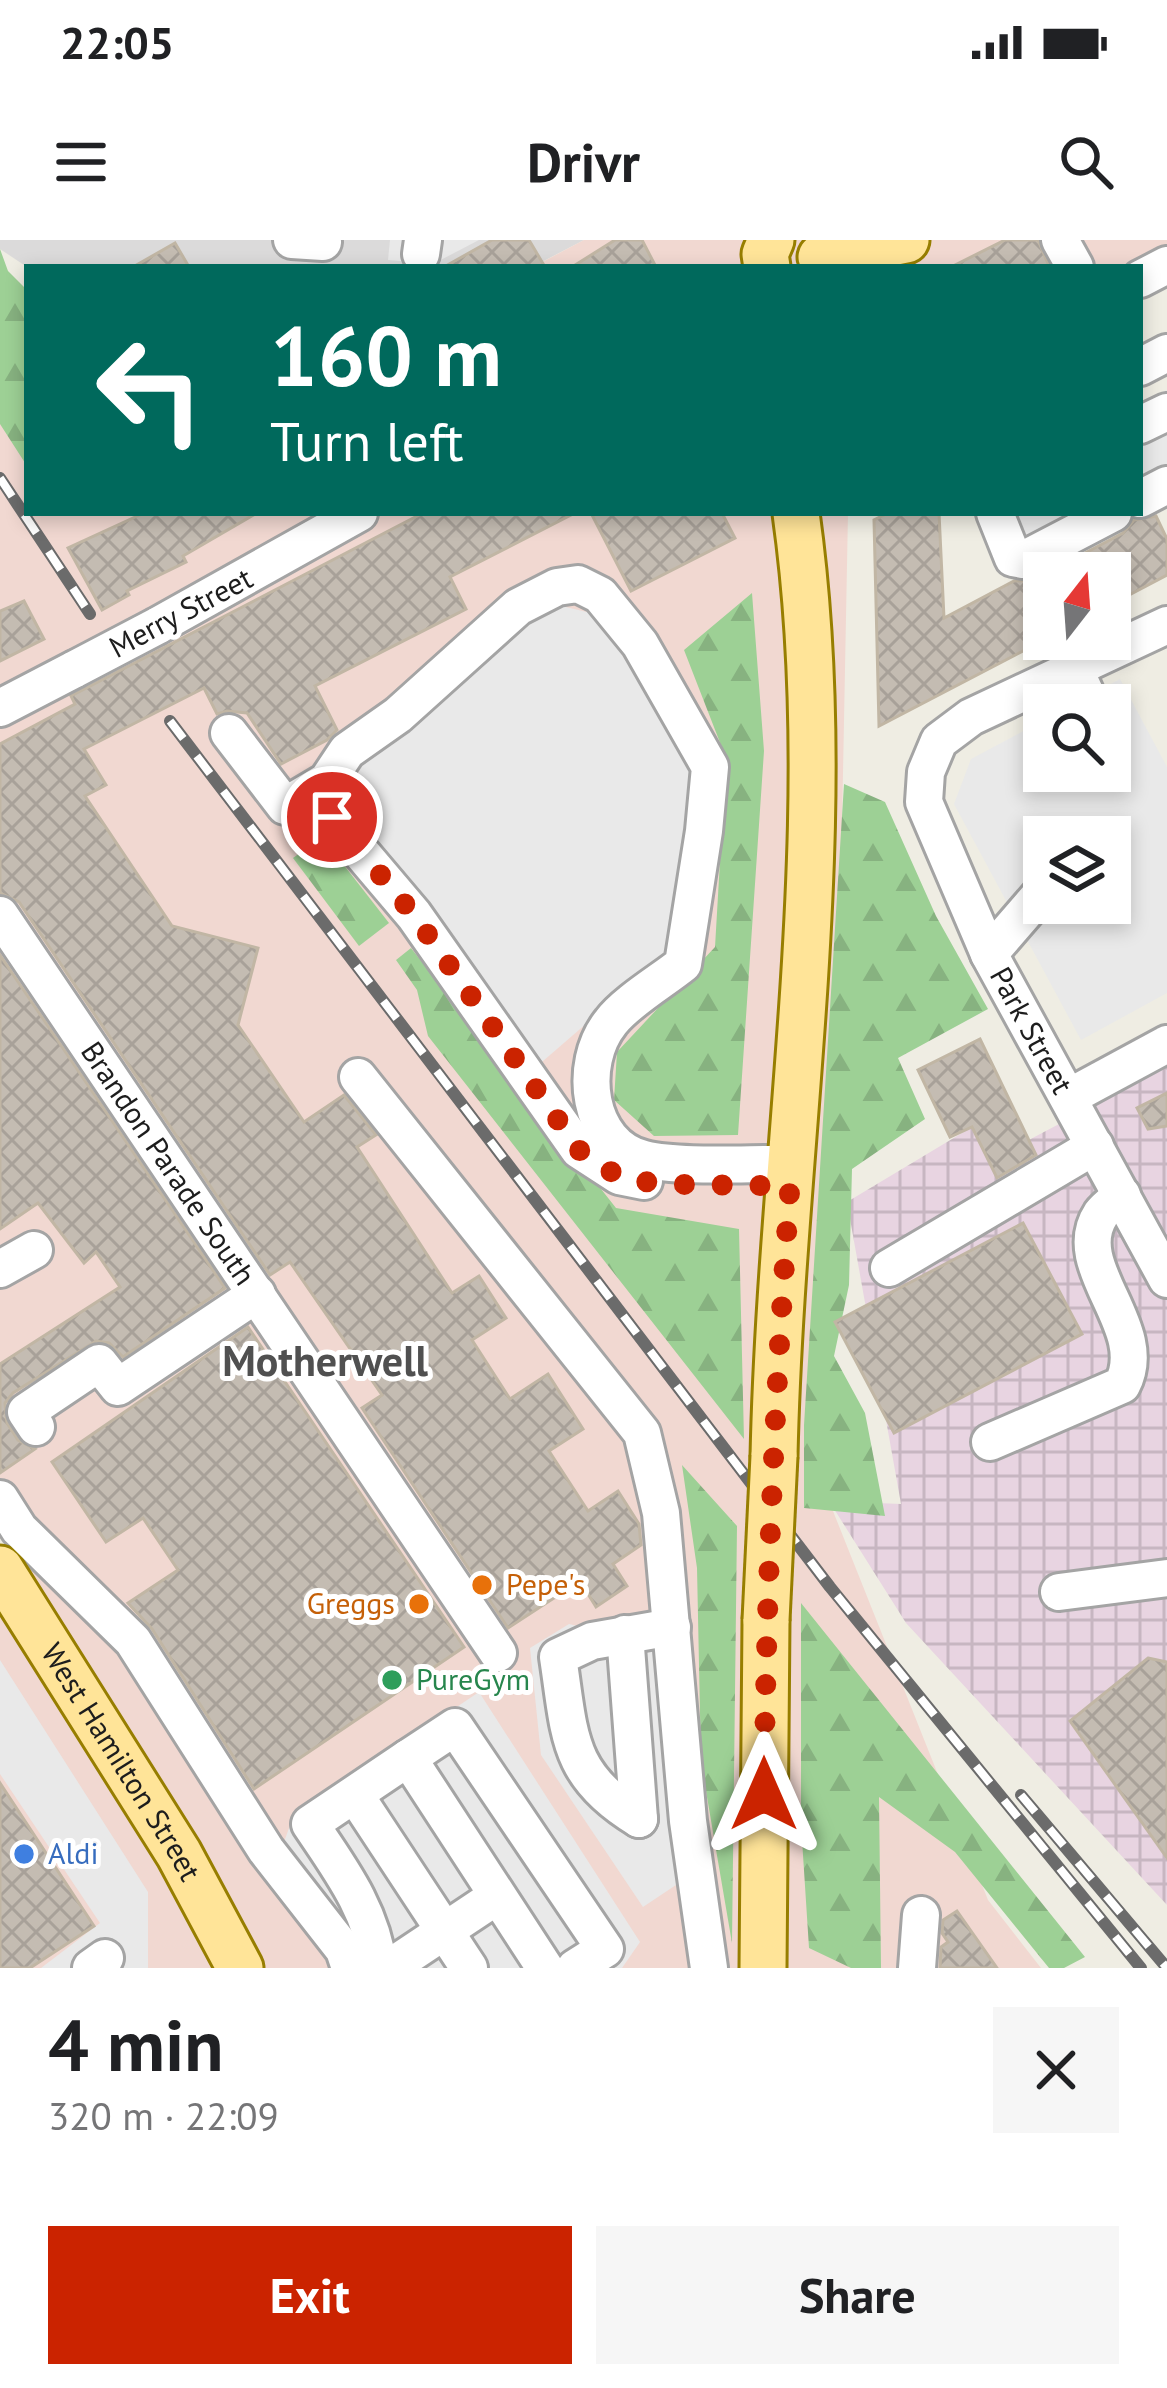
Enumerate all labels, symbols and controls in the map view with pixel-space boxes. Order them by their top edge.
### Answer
text: 22:05 [60,13,174,71]
text: Drivr [527,127,640,197]
icon: menu [48,129,114,195]
icon: search [1053,129,1119,195]
text: 160 m [270,300,502,409]
icon: left [72,312,228,468]
text: Turn left [270,406,464,476]
north arrow [1023,552,1131,660]
map controls [1023,552,1131,924]
street label: Merry Street [102,558,259,666]
button: search [1023,684,1131,792]
pin [281,766,383,868]
icon: arrive [299,784,365,850]
button: layers [1023,816,1131,924]
street label: Park Street [982,960,1083,1100]
street label: Brandon Parade South [73,1034,265,1292]
district label: Motherwell [222,1333,429,1388]
place label: Pepe's [506,1564,585,1603]
marker: Pepe's [469,1572,495,1598]
place label: Greggs [307,1583,395,1622]
marker: Greggs [406,1591,432,1617]
street label: West Hamilton Street [33,1635,211,1887]
place label: PureGym [416,1659,530,1698]
marker: PureGym [379,1667,405,1693]
position arrow [701,1731,827,1857]
place label: Aldi [48,1833,99,1872]
marker: Aldi [11,1841,37,1867]
text: 4 min [48,1998,224,2091]
button: close [993,2007,1119,2133]
text: 320 m · 22:09 [48,2090,279,2141]
button: Exit [48,2226,572,2364]
button: Share [596,2226,1119,2364]

